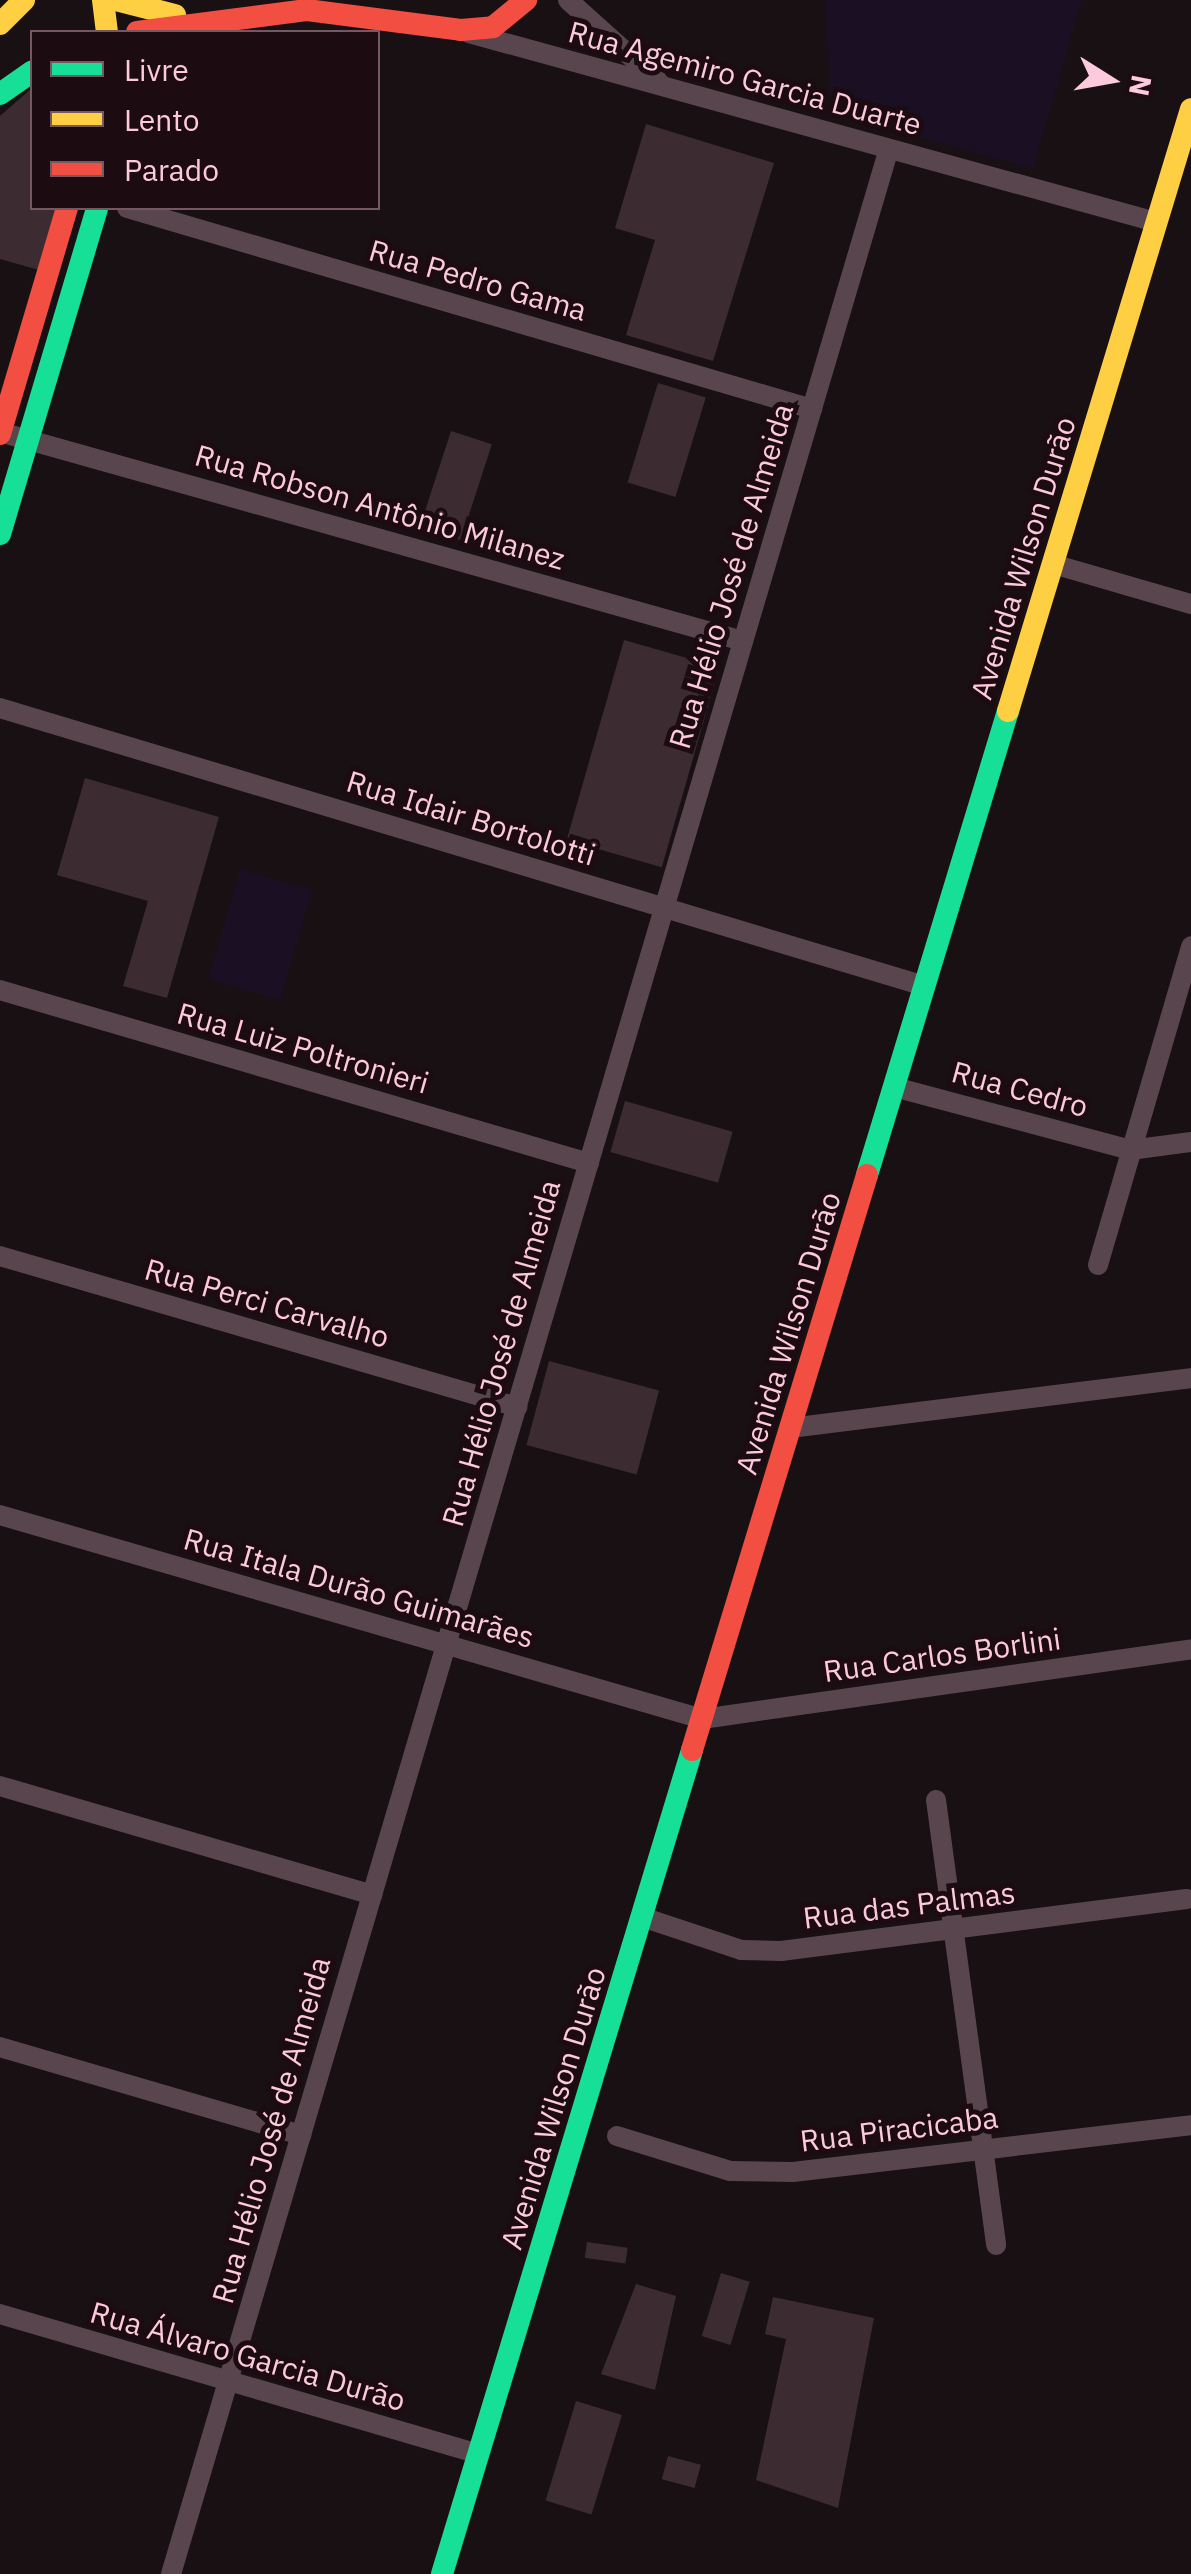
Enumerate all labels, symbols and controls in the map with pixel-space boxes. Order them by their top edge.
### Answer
street label: Rua Agemiro Garcia Duarte [565,14,925,142]
legend [30,30,380,210]
north arrow [1061,30,1161,130]
text: Livre [124,50,189,89]
text: N [1121,72,1161,99]
text: Lento [124,100,199,139]
text: Parado [124,150,219,189]
street label: Rua Pedro Gama [365,232,591,328]
street label: Rua Hélio José de Almeida [661,399,801,753]
street label: Avenida Wilson Durão [963,412,1083,704]
street label: Rua Robson Antônio Milanez [191,437,569,577]
street label: Rua Idair Bortolotti [342,763,600,873]
street label: Rua Luiz Poltronieri [173,995,433,1101]
street label: Rua Cedro [948,1054,1092,1124]
street label: Rua Hélio José de Almeida [434,1176,568,1530]
street label: Avenida Wilson Durão [728,1187,848,1479]
street label: Rua Perci Carvalho [141,1251,393,1355]
street label: Rua Itala Durão Guimarães [180,1521,538,1655]
street label: Rua Carlos Borlini [821,1621,1063,1689]
street label: Rua das Palmas [801,1874,1017,1936]
street label: Rua Hélio José de Almeida [204,1953,338,2307]
street label: Avenida Wilson Durão [493,1962,613,2254]
street label: Rua Piracicaba [798,2099,1000,2159]
street label: Rua Álvaro Garcia Durão [86,2294,410,2418]

